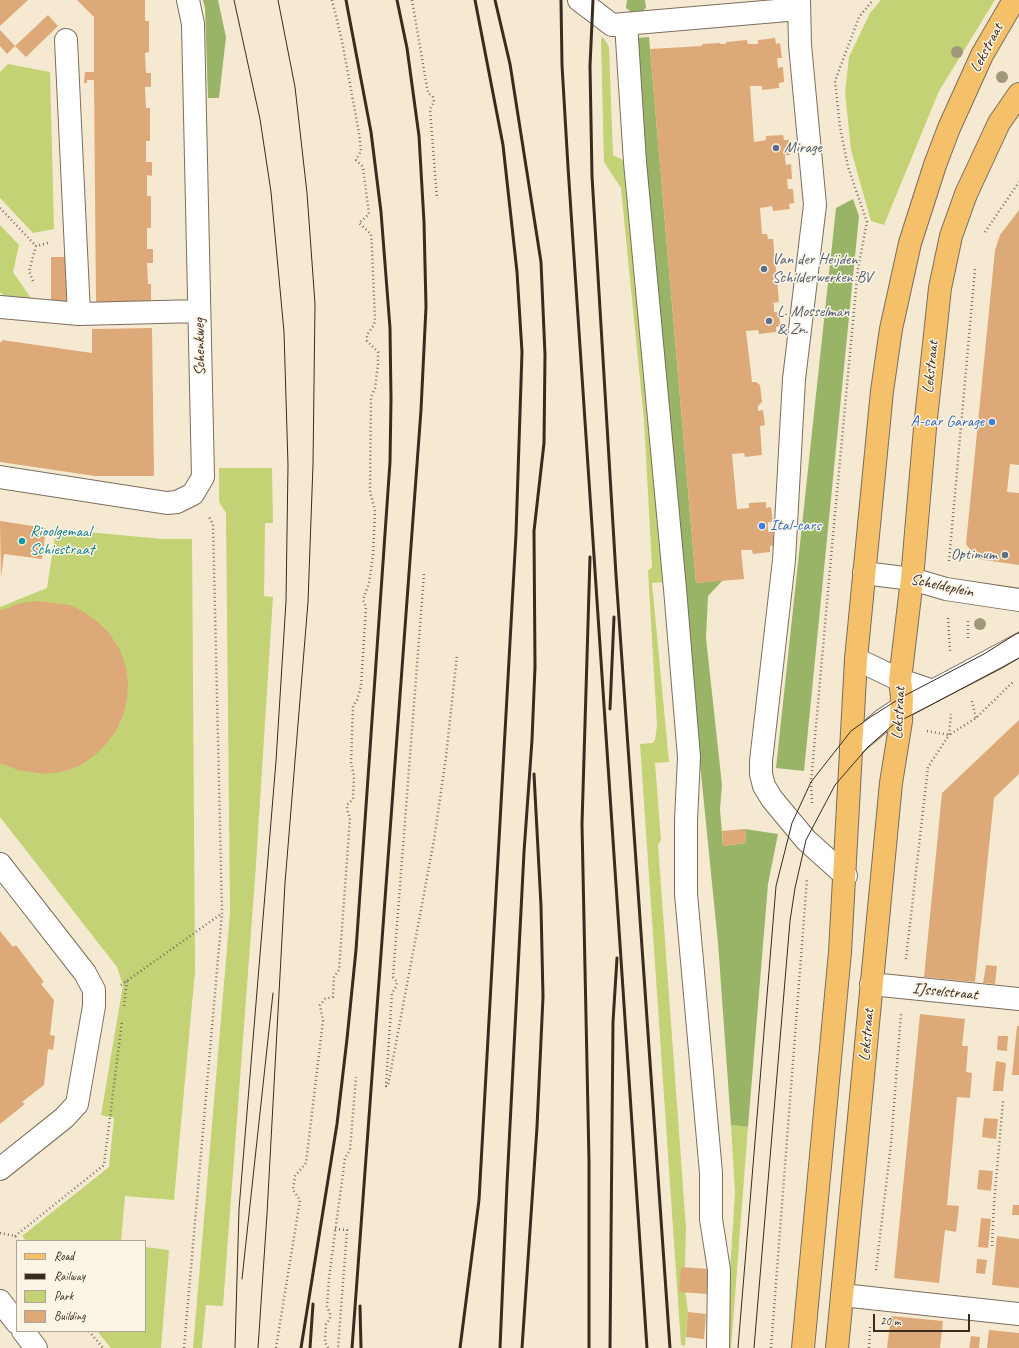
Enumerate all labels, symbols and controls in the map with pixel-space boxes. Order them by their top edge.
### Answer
street label: Lekstraat [966,20,1008,76]
place label: Mirage [784,138,822,158]
marker: Mirage [771,143,781,153]
place label: Van der Heijden Schilderwerken BV [772,250,872,288]
marker: Van der Heijden Schilderwerken BV [759,264,769,274]
place label: L. Mosselman & Zn. [777,302,850,340]
marker: L. Mosselman & Zn. [764,316,774,326]
street label: Schenkweg [190,318,210,376]
street label: Lekstraat [919,340,943,394]
place label: A-car Garage [911,412,984,432]
marker: A-car Garage [987,417,997,427]
place label: Ital-cars [770,516,821,536]
marker: Ital-cars [757,521,767,531]
place label: Rioolgemaal Schiestraat [30,522,94,560]
marker: Rioolgemaal Schiestraat [17,536,27,546]
place label: Optimum [951,545,997,565]
marker: Optimum [1000,550,1010,560]
street label: Scheldeplein [909,570,975,602]
street label: Lekstraat [888,686,910,740]
street label: IJsselstraat [911,979,979,1005]
street label: Lekstraat [855,1008,879,1062]
legend [16,1240,146,1332]
text: Road [54,1248,74,1264]
text: Railway [54,1268,85,1284]
text: Park [54,1288,73,1304]
scale bar [875,1306,972,1332]
text: Building [54,1308,86,1324]
text: 20 m [880,1313,900,1329]

